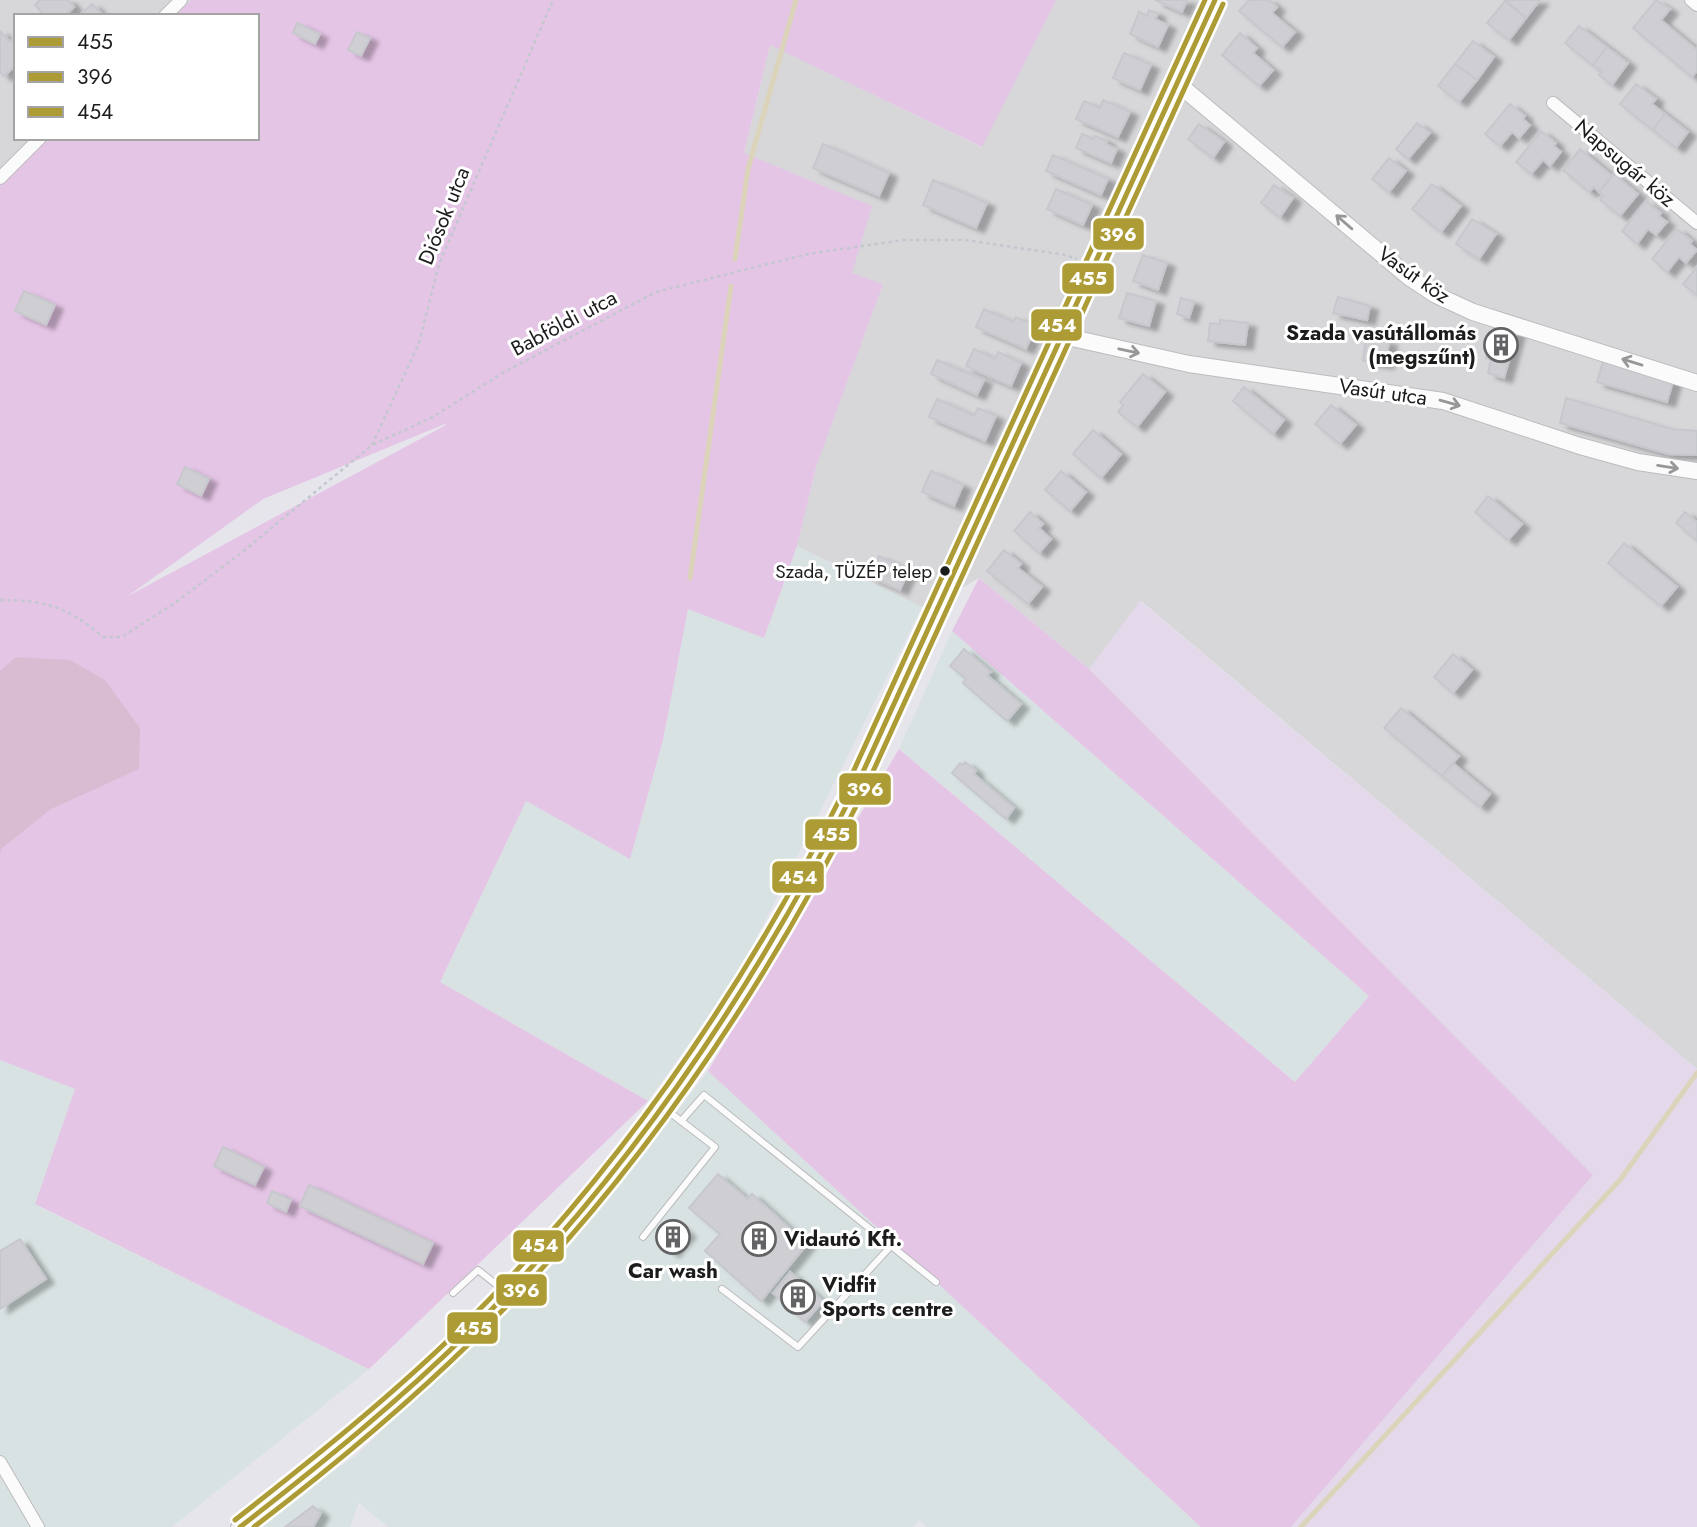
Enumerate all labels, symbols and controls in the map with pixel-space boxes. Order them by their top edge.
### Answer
legend [14,14,259,140]
text: 455 [77,27,113,57]
text: 396 [77,62,113,92]
text: 454 [77,97,113,127]
street label: Napsugár köz [1568,112,1682,214]
street label: Diósok utca [411,163,477,269]
one-way arrow [1335,214,1353,230]
line badge: 396 [1092,217,1145,251]
text: 396 [1099,221,1137,248]
street label: Vasút köz [1372,239,1457,311]
line badge: 455 [1061,262,1115,295]
text: 455 [1069,265,1107,292]
street label: Babföldi utca [506,283,622,363]
line badge: 454 [1030,308,1083,342]
text: 454 [1038,312,1076,339]
place label: Szada vasútállomás (megszűnt) [1286,318,1476,372]
building icon: Szada vasútállomás (megszűnt) [1482,326,1520,364]
one-way arrow [1117,345,1140,359]
one-way arrow [1621,355,1643,368]
street label: Vasút utca [1337,371,1429,413]
one-way arrow [1439,398,1461,411]
one-way arrow [1656,461,1679,474]
place label: Szada, TÜZÉP telep [775,558,932,585]
marker: Szada, TÜZÉP telep [938,564,952,578]
line badge: 396 [838,772,892,806]
text: 396 [846,776,884,803]
line badge: 455 [804,818,858,851]
text: 455 [812,821,850,848]
line badge: 454 [771,860,825,894]
text: 454 [779,864,817,891]
building icon: Car wash [654,1218,692,1256]
building icon: Vidautó Kft. [740,1220,778,1258]
place label: Vidautó Kft. [783,1224,902,1254]
line badge: 454 [512,1229,565,1263]
text: 454 [520,1232,558,1259]
place label: Car wash [628,1256,718,1286]
place label: Vidfit Sports centre [821,1270,953,1324]
line badge: 396 [495,1273,548,1307]
text: 396 [502,1277,540,1304]
building icon: Vidfit Sports centre [779,1278,817,1316]
line badge: 455 [446,1311,499,1345]
text: 455 [454,1315,492,1342]

